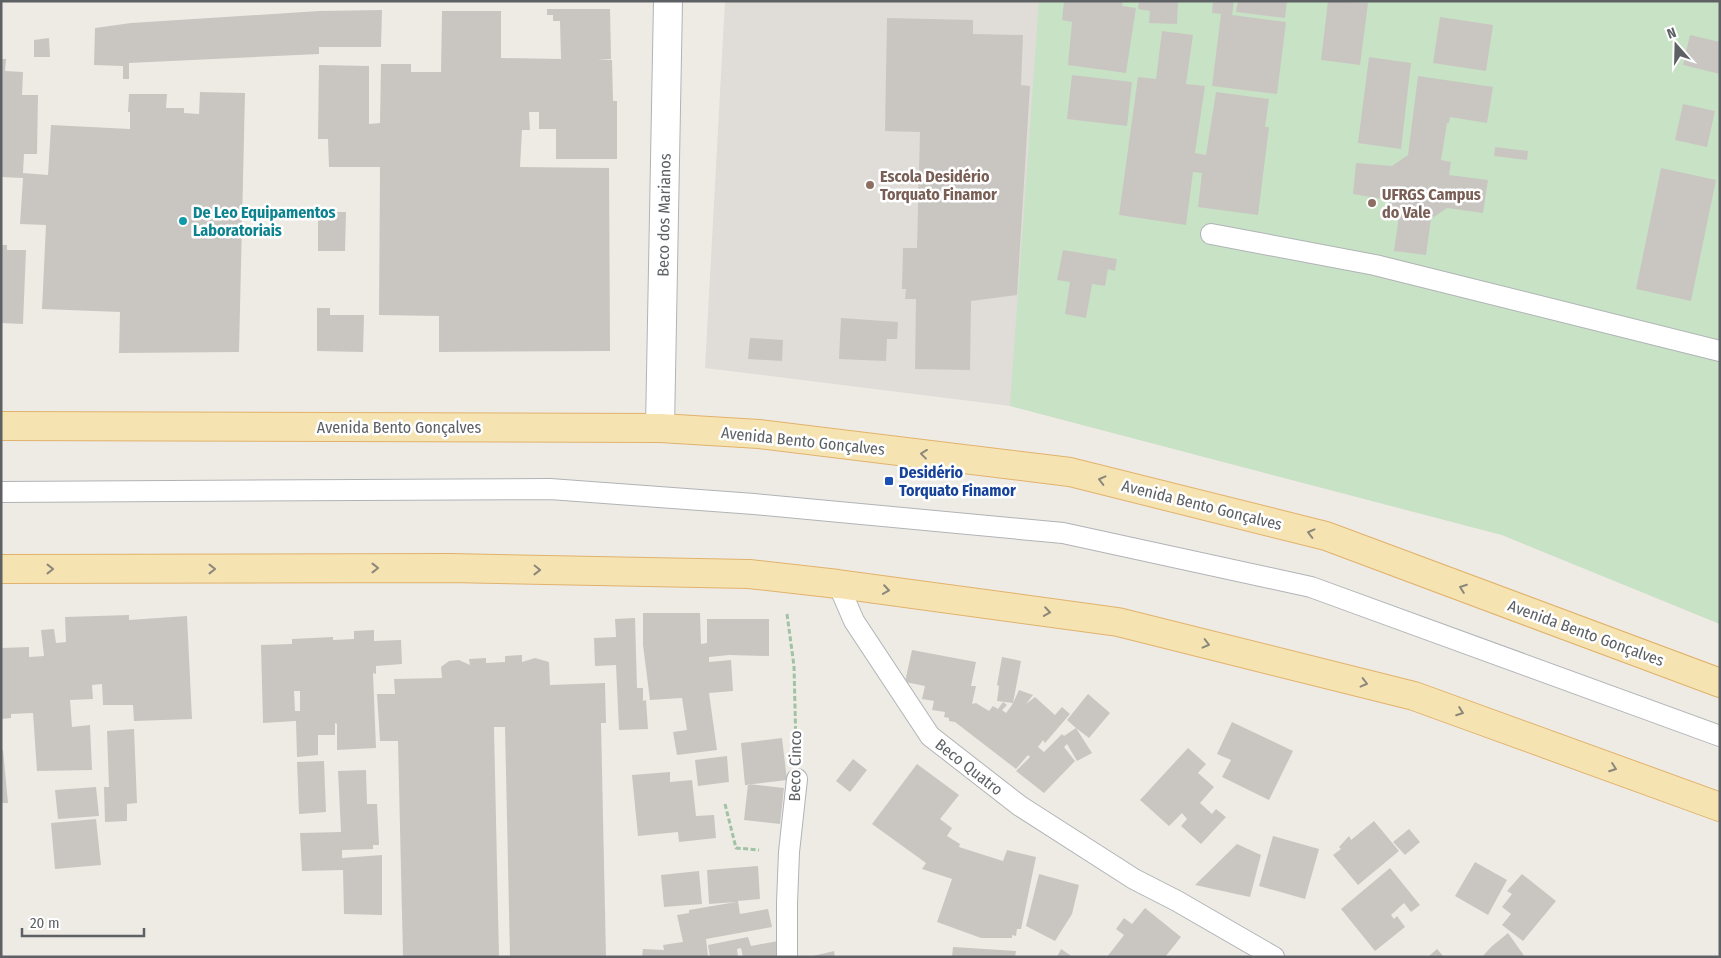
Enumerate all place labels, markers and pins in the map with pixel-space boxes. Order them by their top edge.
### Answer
place label: Escola Desidério Torquato Finamor [880,167,997,204]
marker: Escola Desidério Torquato Finamor [864,179,876,191]
place label: UFRGS Campus do Vale [1382,185,1481,222]
marker: UFRGS Campus do Vale [1366,197,1378,209]
place label: De Leo Equipamentos Laboratoriais [193,203,336,240]
marker: De Leo Equipamentos Laboratoriais [177,215,189,227]
place label: Desidério Torquato Finamor [899,463,1016,500]
marker: Desidério Torquato Finamor [883,475,895,487]

